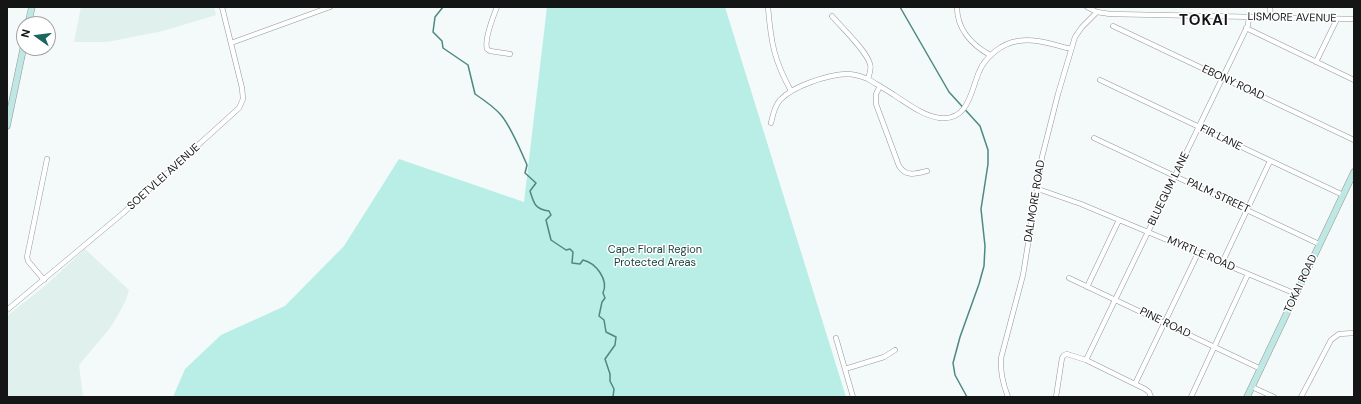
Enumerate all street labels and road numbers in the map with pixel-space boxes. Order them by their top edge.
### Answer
street label: LISMORE AVENUE [1247,11,1337,25]
street label: EBONY ROAD [1200,63,1266,103]
street label: FIR LANE [1198,122,1244,154]
street label: SOETVLEI AVENUE [125,141,203,213]
street label: BLUEGUM LANE [1145,150,1193,228]
street label: DALMORE ROAD [1022,159,1048,243]
street label: PALM STREET [1184,176,1252,216]
street label: MYRTLE ROAD [1165,234,1237,274]
street label: TOKAI ROAD [1282,253,1320,315]
street label: PINE ROAD [1137,305,1193,341]

